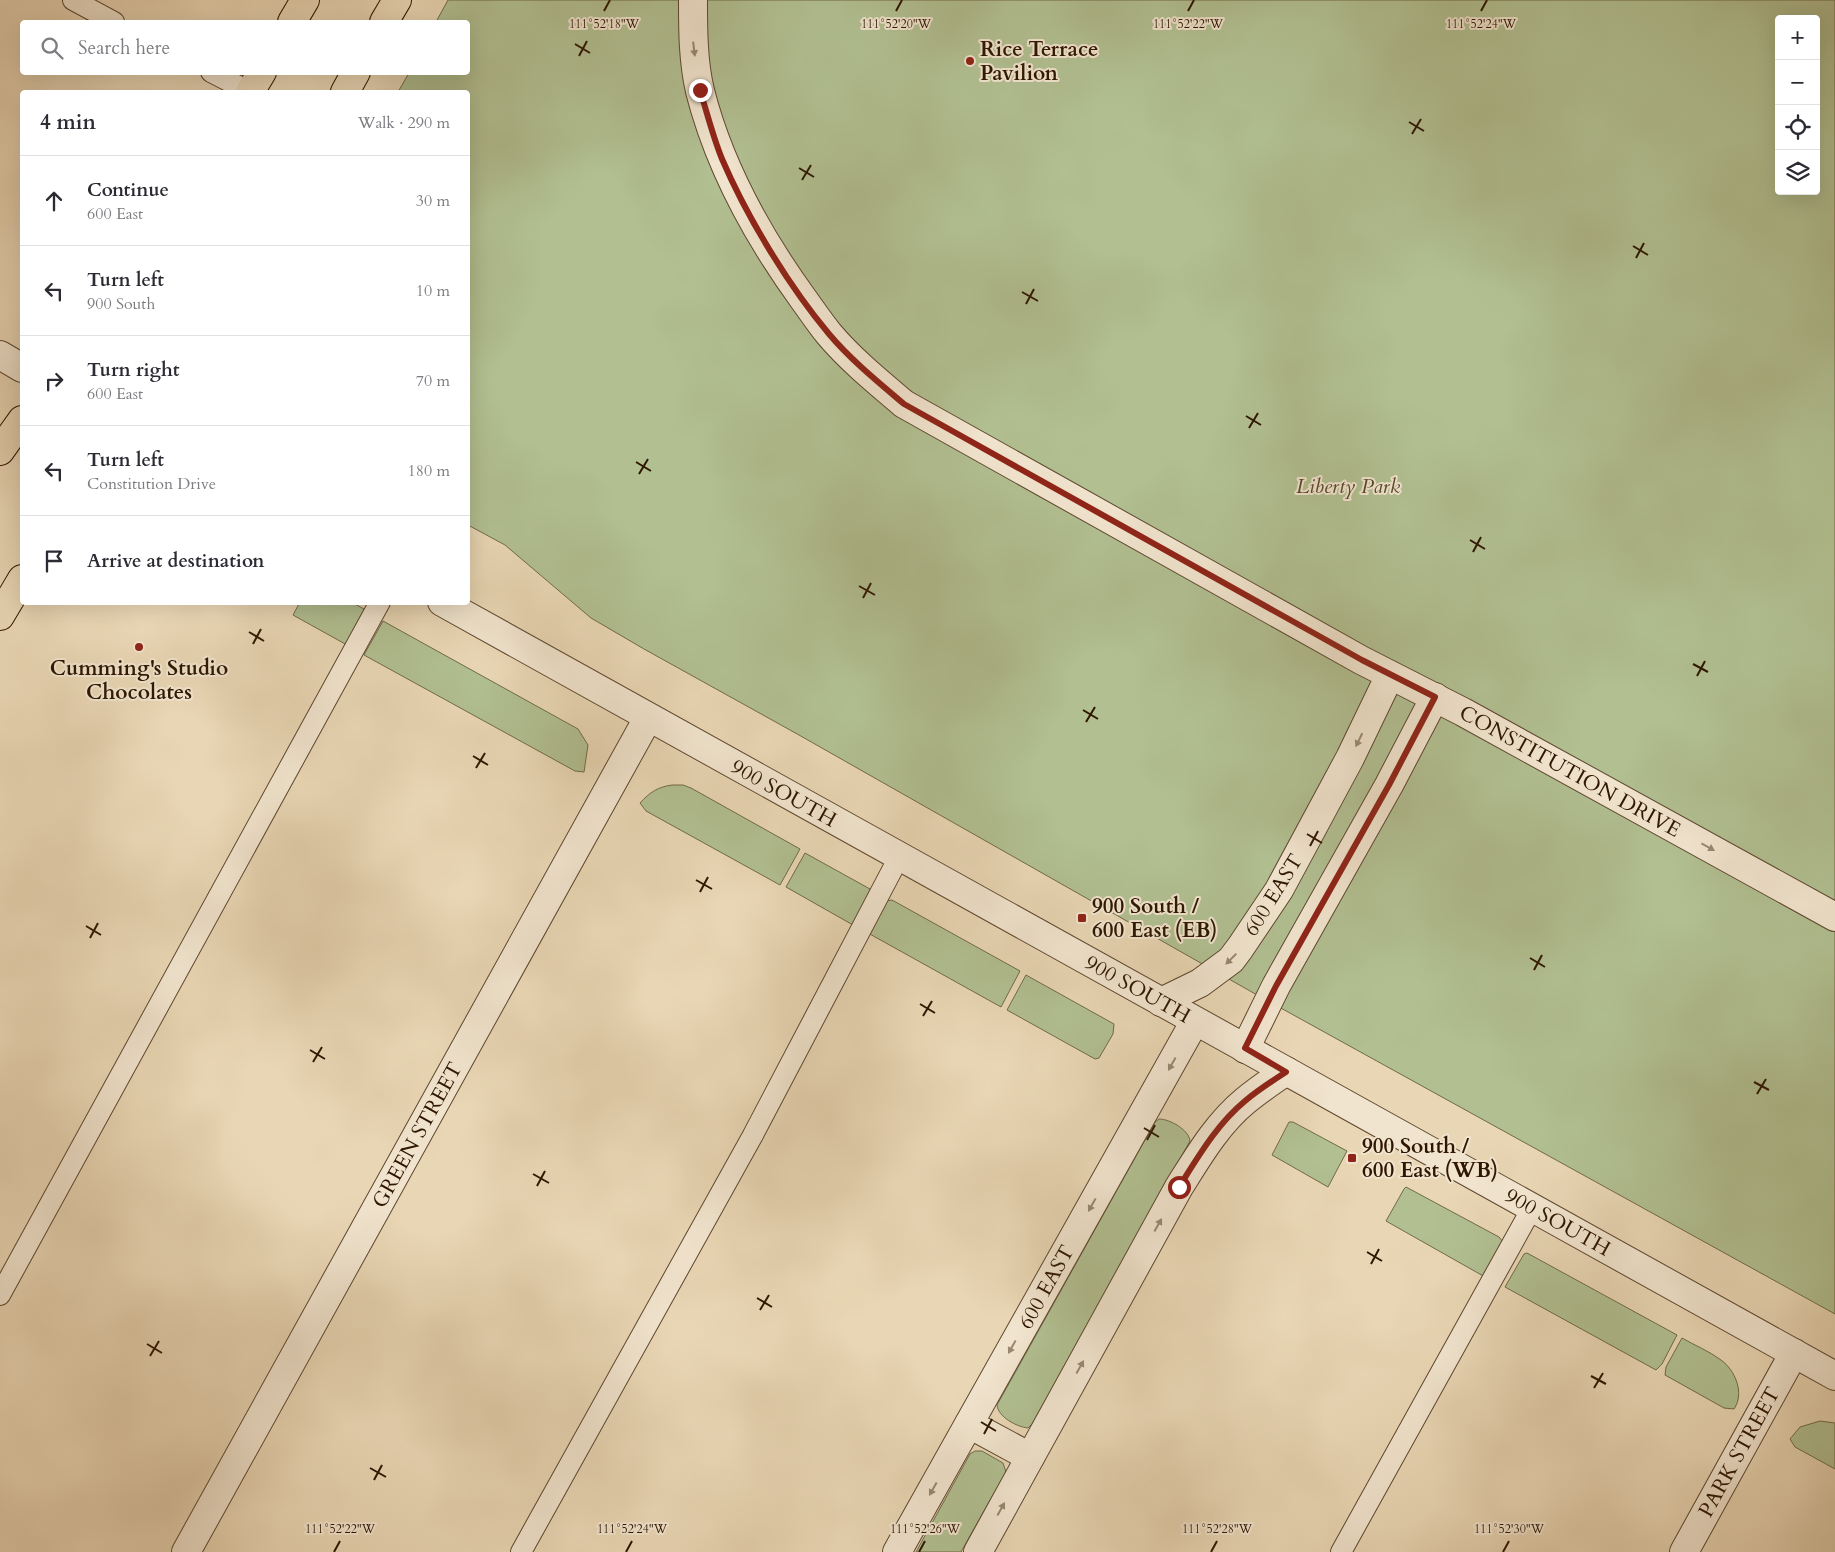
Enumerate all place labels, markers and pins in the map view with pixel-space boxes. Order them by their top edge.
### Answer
place label: Rice Terrace Pavilion [980,35,1098,88]
marker: Rice Terrace Pavilion [964,55,976,67]
marker: Cumming's Studio Chocolates [133,641,145,653]
place label: Cumming's Studio Chocolates [50,654,228,707]
place label: 900 South / 600 East (EB) [1092,892,1217,945]
marker: 900 South / 600 East (EB) [1076,912,1088,924]
place label: 900 South / 600 East (WB) [1362,1132,1498,1185]
marker: 900 South / 600 East (WB) [1346,1152,1358,1164]

